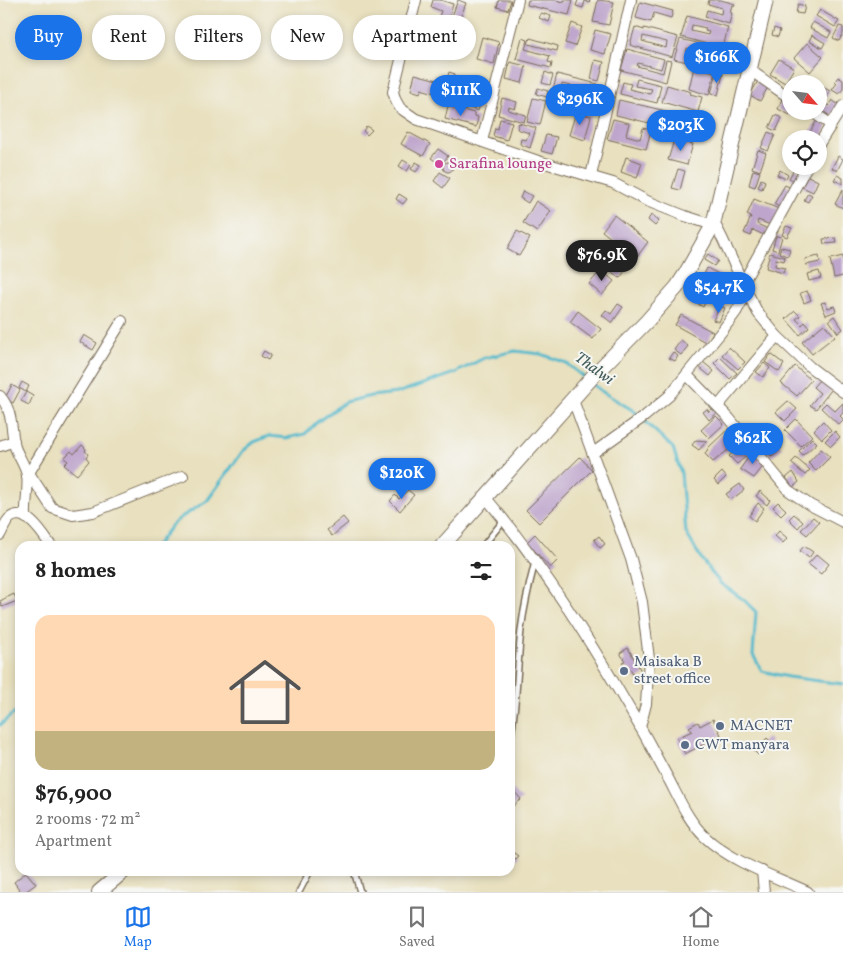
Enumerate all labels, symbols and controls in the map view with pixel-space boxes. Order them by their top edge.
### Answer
chip: Buy [15,15,82,60]
chip: Rent [92,15,165,60]
chip: Filters [175,15,261,60]
chip: New [271,15,343,60]
chip: Apartment [353,15,476,60]
pin: $166K [682,42,752,84]
text: $166K [695,47,739,69]
pin: $111K [426,74,496,117]
north arrow [782,75,828,120]
map controls [782,75,827,175]
text: $111K [441,80,481,102]
pin: $296K [545,84,615,126]
text: $296K [557,89,603,111]
pin: $203K [646,110,716,152]
text: $203K [658,115,704,137]
button: locate [782,130,827,175]
place label: Sarafina lounge [449,154,552,175]
marker: Sarafina lounge [433,158,445,170]
pin: $76.9K [561,240,643,282]
text: $76.9K [577,245,627,267]
pin: $54.7K [678,272,760,314]
text: $54.7K [694,277,744,299]
water label: Thalwi [570,347,619,391]
pin: $62K [723,422,783,465]
text: $62K [734,428,772,450]
pin: $120K [367,458,437,500]
text: $120K [379,463,425,485]
text: 8 homes [35,557,116,586]
icon: filters [467,557,495,585]
icon: home [220,647,310,737]
place label: Maisaka B street office [634,652,711,690]
marker: Maisaka B street office [618,665,630,677]
place label: MACNET [730,716,793,737]
marker: MACNET [714,720,726,732]
place label: CWT manyara [695,735,789,756]
marker: CWT manyara [679,739,691,751]
text: $76,900 [35,780,112,809]
text: 2 rooms · 72 m² [35,809,140,831]
text: Apartment [35,831,112,853]
tab: Map [124,903,152,952]
tab: Saved [399,903,435,952]
tab: Home [682,903,719,952]

